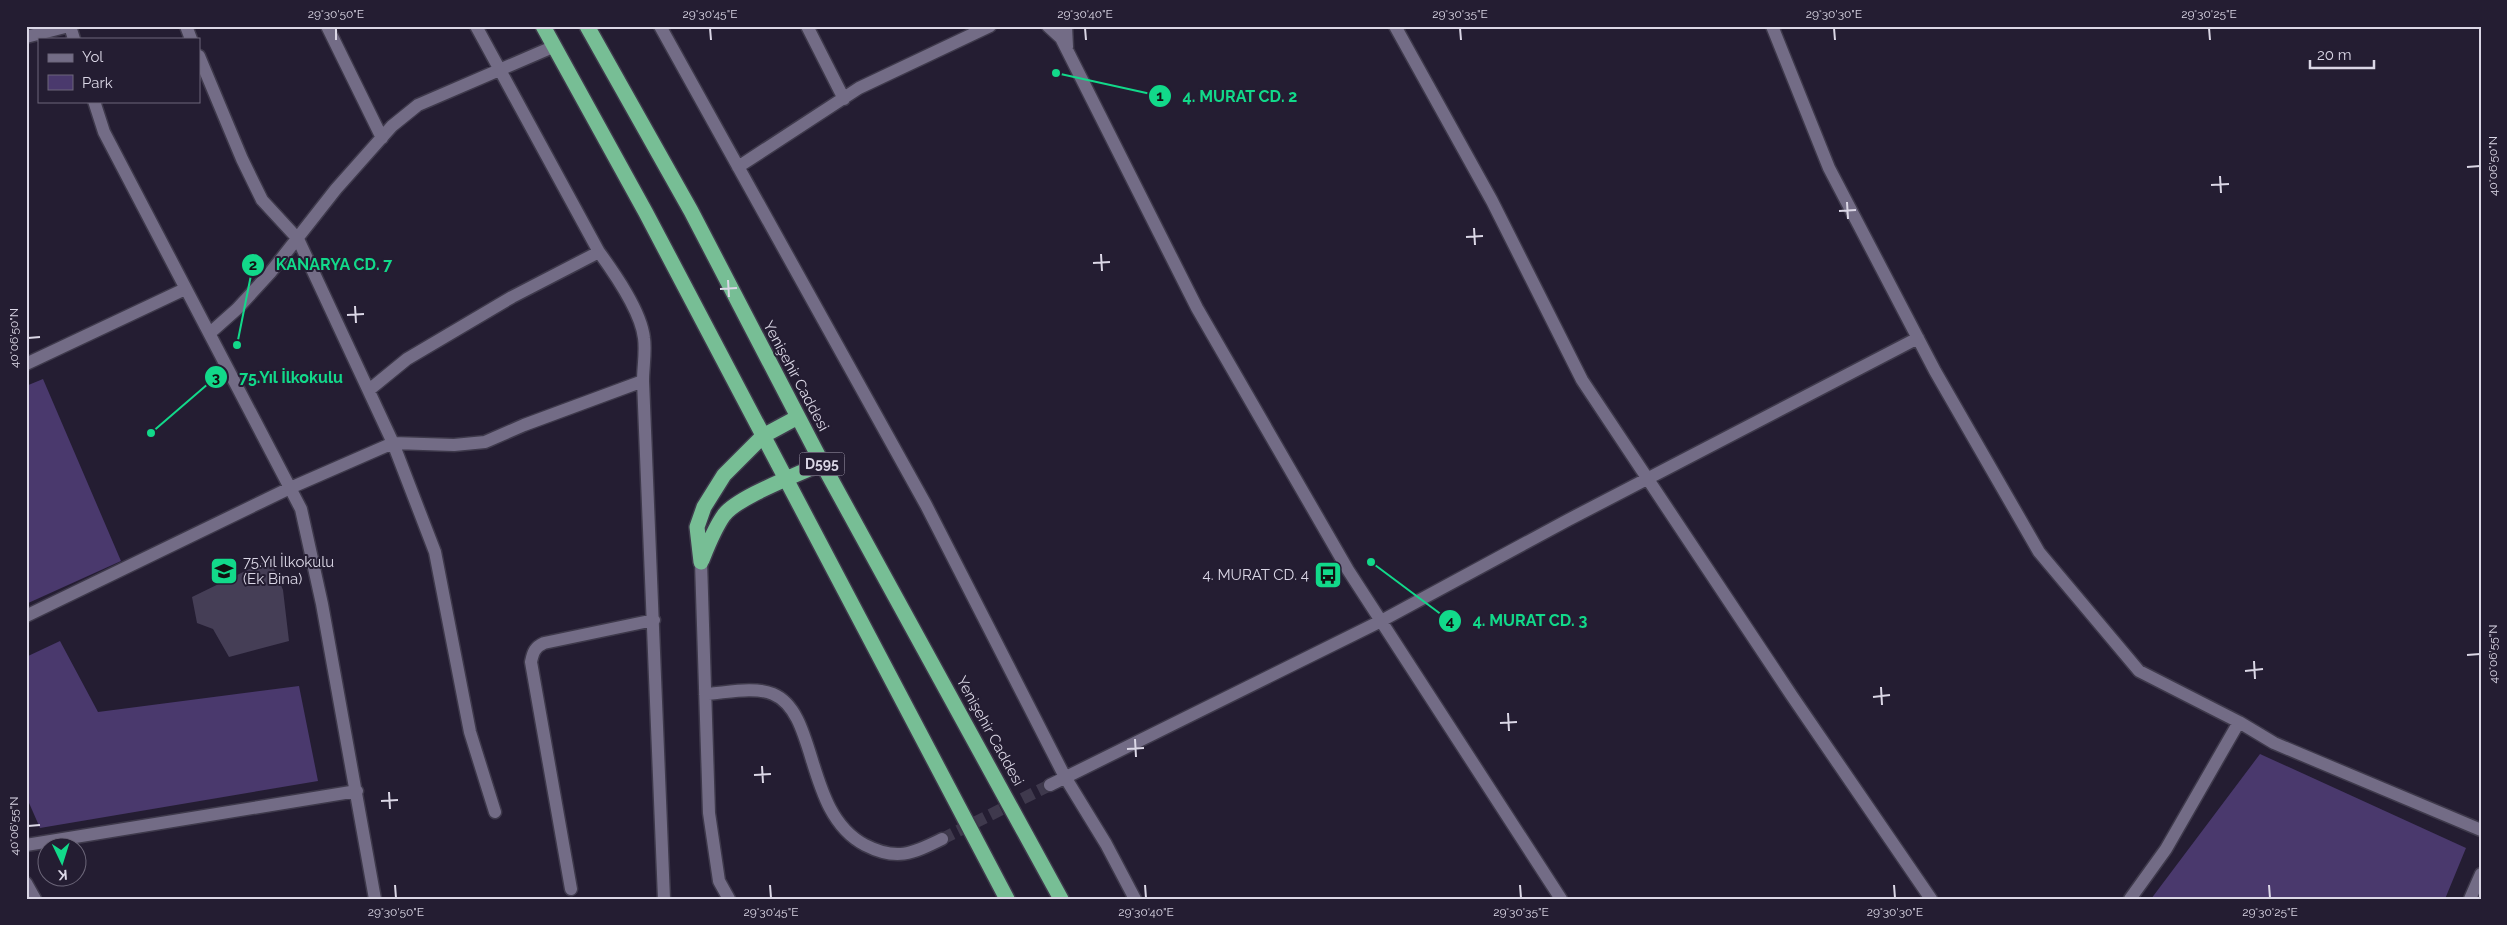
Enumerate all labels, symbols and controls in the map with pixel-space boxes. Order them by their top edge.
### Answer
text: 29°30'50"E [308,7,364,21]
text: 29°30'45"E [683,7,737,21]
text: 29°30'40"E [1057,7,1113,21]
text: 29°30'35"E [1432,7,1488,21]
text: 29°30'30"E [1806,7,1862,21]
text: 29°30'25"E [2181,7,2237,21]
legend [38,38,200,102]
scale bar [2310,38,2373,70]
text: 20 m [2317,46,2352,64]
text: Yol [82,48,104,66]
text: Park [82,74,113,92]
callout: 4. MURAT CD. 2 [1147,81,1307,112]
text: 1 [1156,87,1164,105]
text: 4. MURAT CD. 2 [1183,87,1297,106]
text: 40°06'50"N [2486,136,2500,196]
callout: KANARYA CD. 7 [241,249,403,280]
text: KANARYA CD. 7 [276,255,392,274]
text: 2 [249,256,257,274]
text: 40°06'50"N [7,308,21,368]
street label: Yenişehir Caddesi [759,318,833,434]
callout: 75.Yıl İlkokulu [204,362,353,393]
text: 75.Yıl İlkokulu [239,367,343,387]
text: 3 [212,369,220,387]
road number: D595 [800,452,844,476]
place label: 75.Yıl İlkokulu (Ek Bina) [243,552,334,588]
school or university icon: 75.Yıl İlkokulu (Ek Bina) [209,556,239,586]
bus stop icon: 4. MURAT CD. 4 [1313,560,1343,590]
place label: 4. MURAT CD. 4 [1203,566,1309,584]
callout: 4. MURAT CD. 3 [1438,605,1598,636]
text: 4. MURAT CD. 3 [1473,611,1587,630]
text: 4 [1446,612,1455,630]
text: 40°06'55"N [2486,624,2500,684]
street label: Yenişehir Caddesi [952,673,1028,789]
text: 40°06'55"N [7,796,21,856]
north arrow [38,838,88,888]
text: K [57,867,68,883]
text: 29°30'50"E [368,905,424,919]
text: 29°30'45"E [744,905,798,919]
text: 29°30'40"E [1118,905,1174,919]
text: 29°30'35"E [1493,905,1549,919]
text: 29°30'30"E [1867,905,1923,919]
text: 29°30'25"E [2242,905,2298,919]

